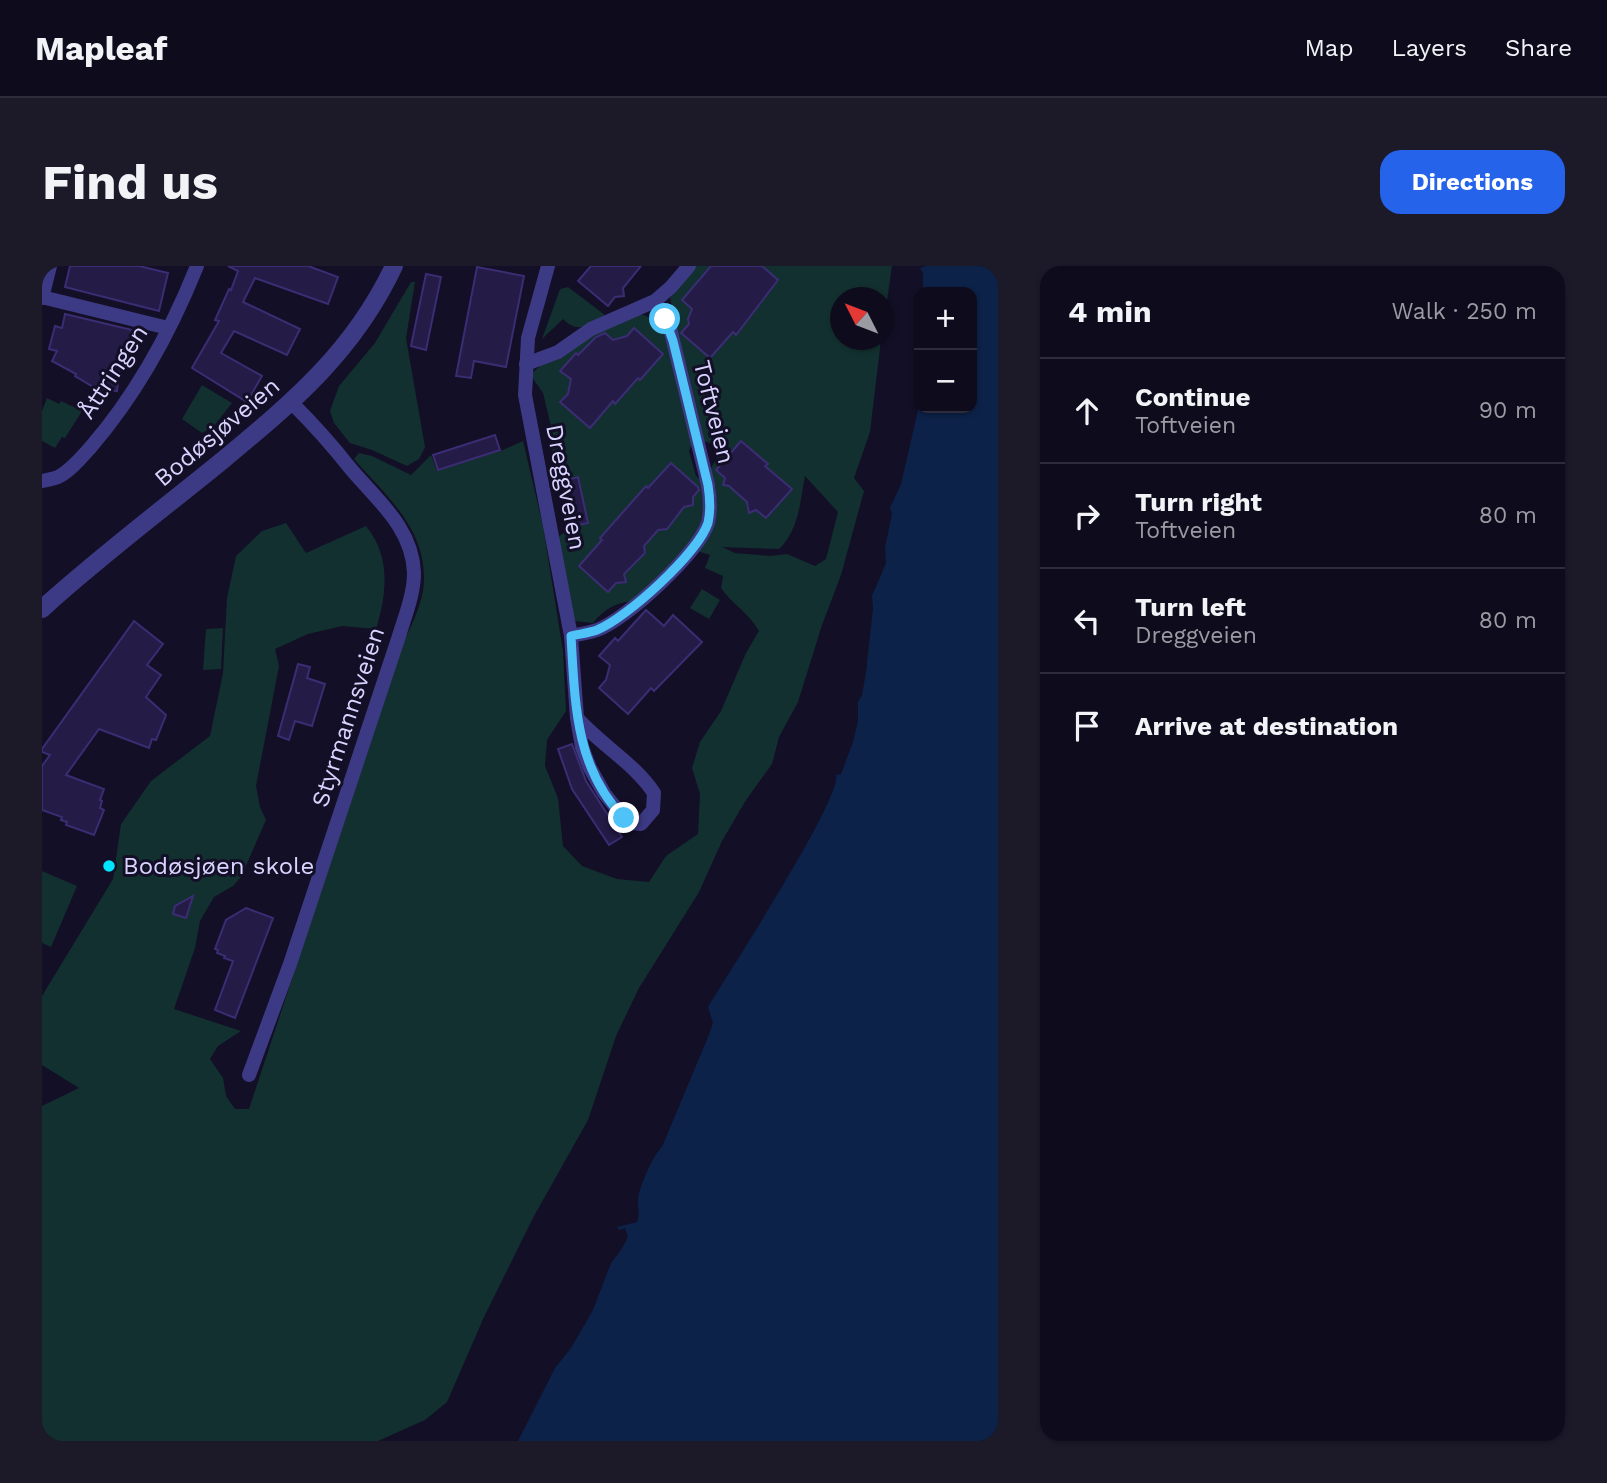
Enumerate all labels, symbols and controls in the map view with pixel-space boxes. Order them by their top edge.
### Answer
text: Mapleaf [35,29,167,68]
text: Map [1305,34,1353,62]
text: Layers [1391,34,1467,62]
text: Share [1505,34,1572,62]
button: Directions [1380,150,1565,214]
text: Find us [42,153,218,211]
north arrow [830,287,893,350]
map controls [914,287,977,413]
button: + [914,287,977,350]
text: 4 min [1068,294,1152,329]
text: Walk · 250 m [1391,298,1537,325]
route start [649,303,680,334]
street label: Åttringen [72,320,154,424]
button: − [914,350,977,413]
street label: Toftveien [688,357,740,467]
street label: Bodøsjøveien [149,372,285,492]
text: Continue [1135,382,1251,412]
icon: ahead [1068,392,1106,430]
text: 90 m [1479,397,1537,424]
text: Toftveien [1135,412,1236,439]
street label: Dreggveien [540,422,592,552]
text: Turn right [1135,487,1262,517]
icon: right [1068,497,1106,535]
text: 80 m [1479,502,1537,529]
text: Toftveien [1135,517,1236,544]
text: Turn left [1135,592,1246,622]
icon: left [1068,602,1106,640]
text: 80 m [1479,607,1537,634]
text: Dreggveien [1135,622,1257,649]
street label: Styrmannsveien [306,623,390,811]
icon: arrive [1068,707,1106,745]
text: Arrive at destination [1135,711,1398,741]
route end [608,802,639,833]
place label: Bodøsjøen skole [123,852,314,880]
marker: Bodøsjøen skole [101,858,117,874]

